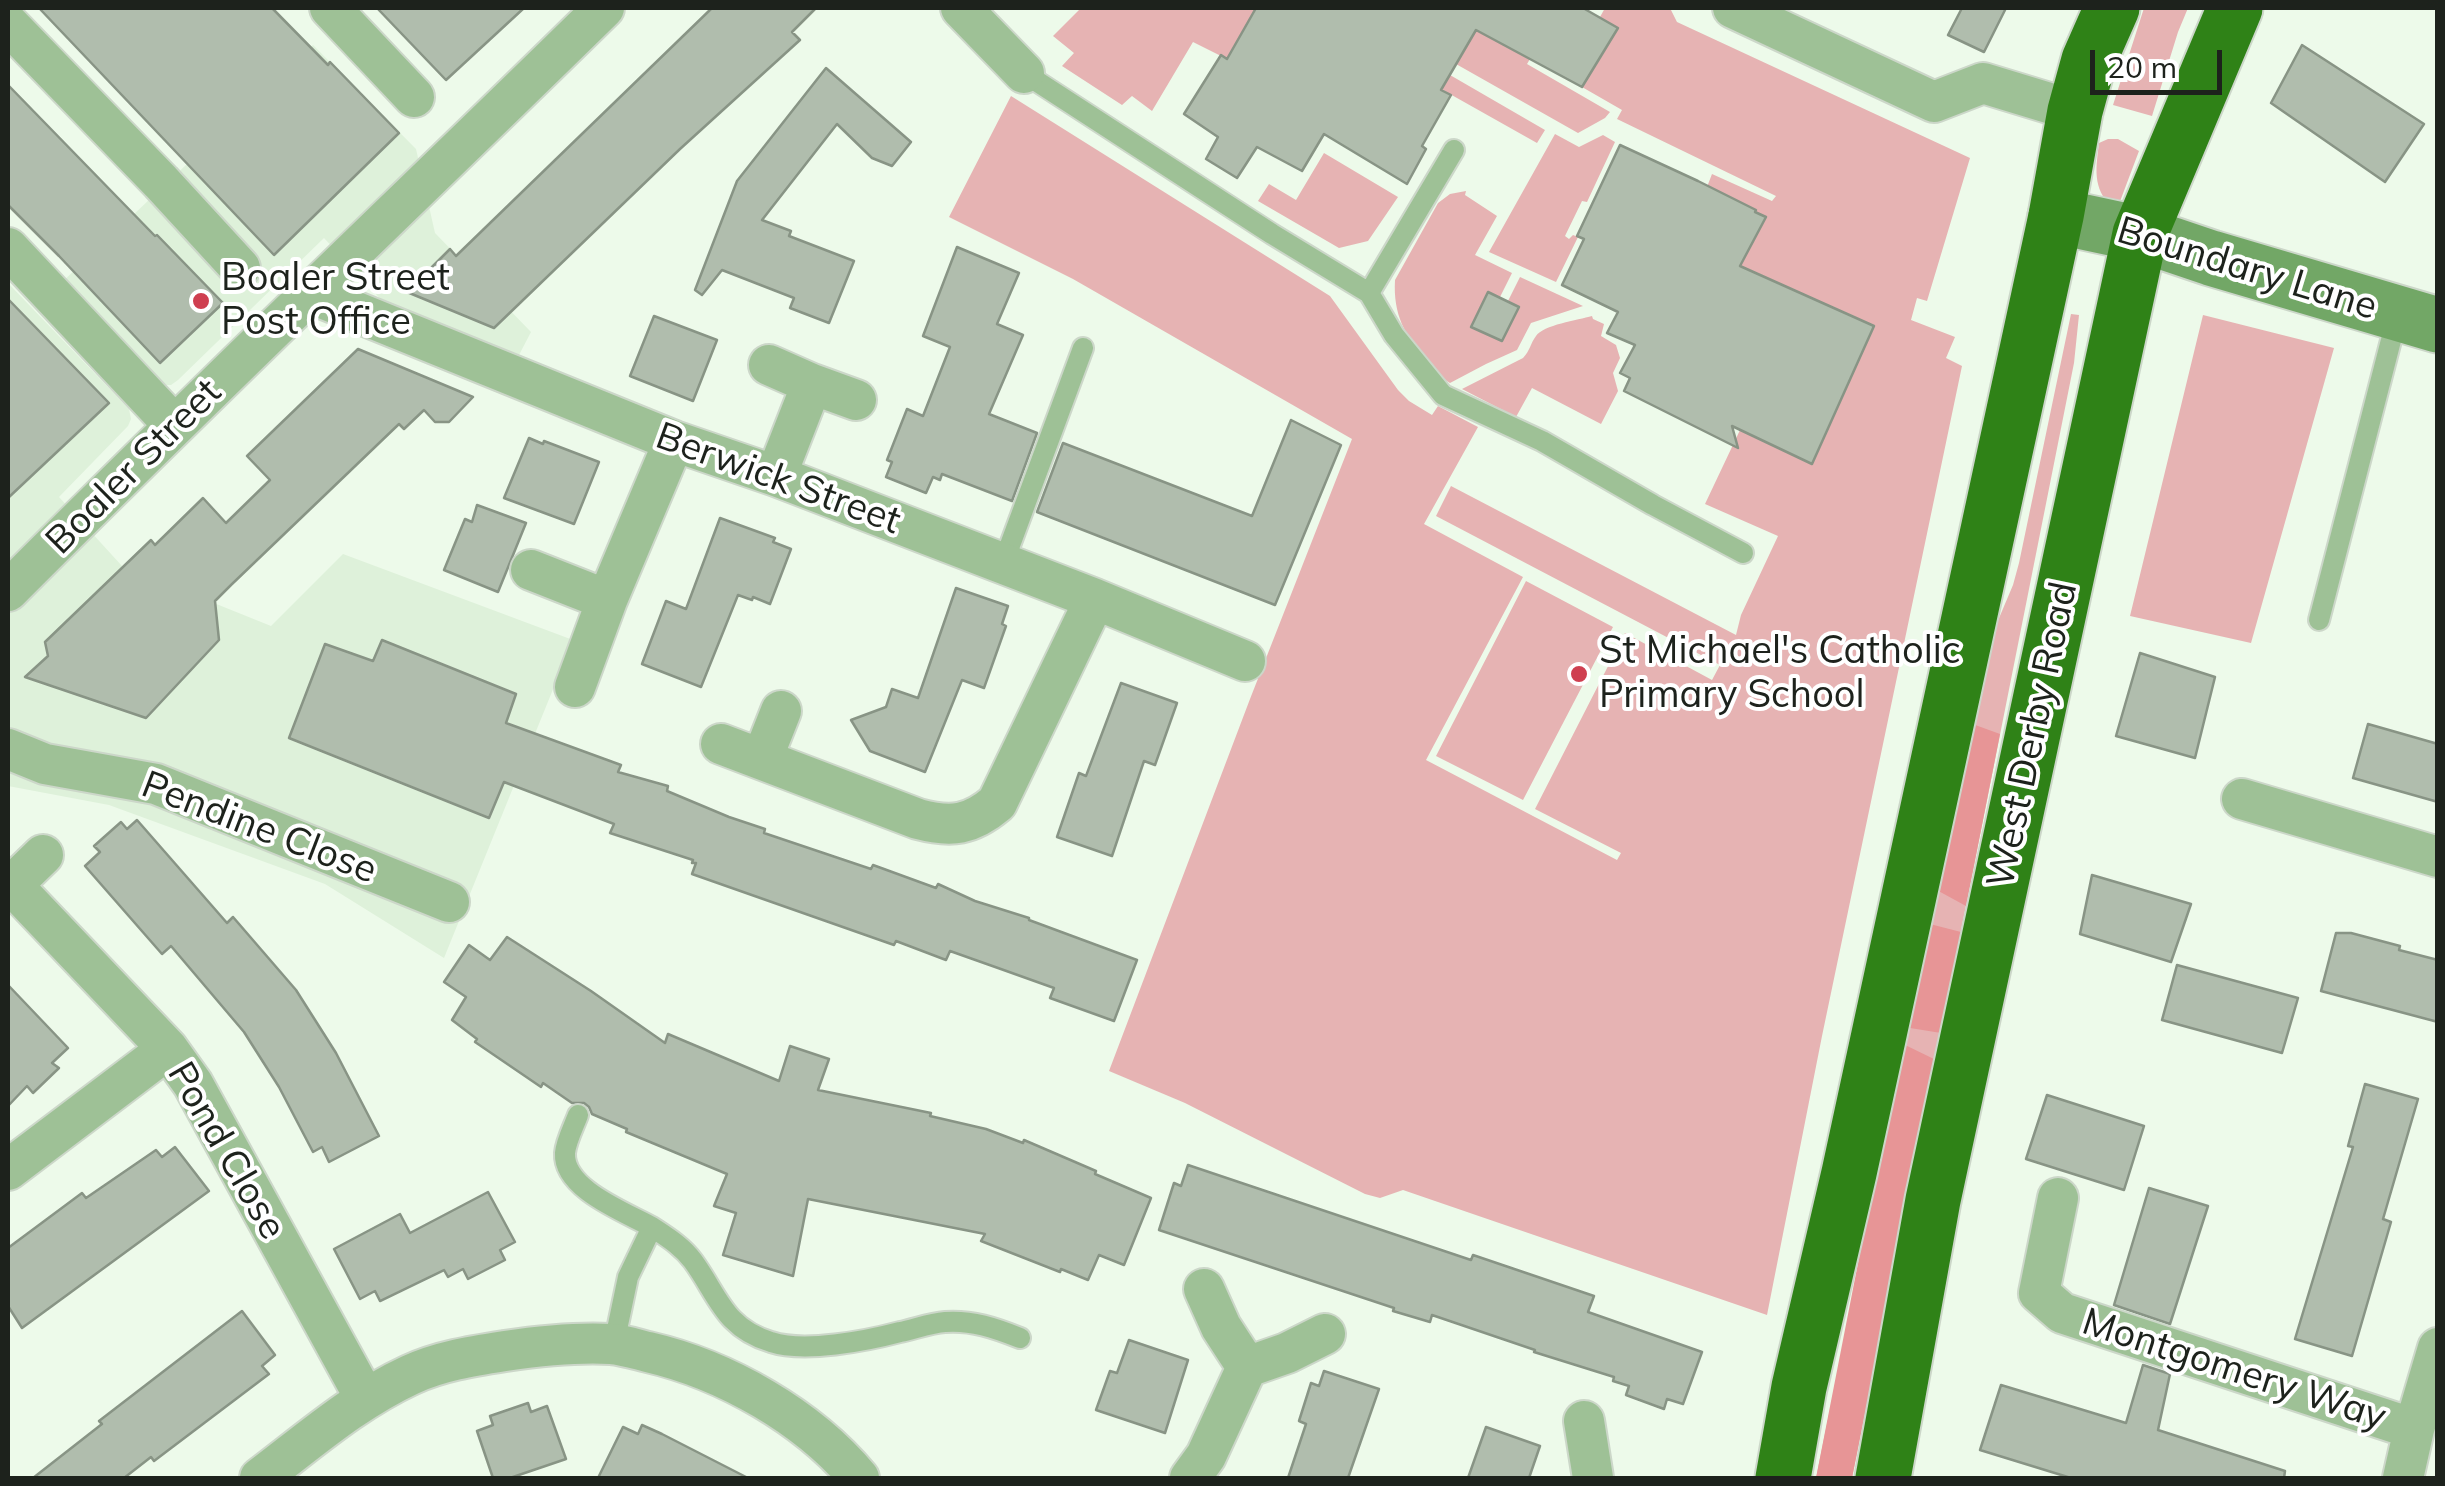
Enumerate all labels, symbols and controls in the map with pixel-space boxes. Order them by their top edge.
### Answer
scale bar [2095,30,2228,92]
text: 20 m [2107,48,2177,86]
street label: Boundary Lane [2112,208,2382,330]
place label: Boaler Street Post Office [221,256,450,346]
marker: Boaler Street Post Office [190,290,212,312]
street label: Boaler Street [37,370,231,564]
street label: Berwick Street [650,414,906,544]
street label: West Derby Road [1978,578,2088,892]
place label: St Michael's Catholic Primary School [1599,629,1961,718]
marker: St Michael's Catholic Primary School [1568,663,1590,685]
street label: Pendine Close [135,762,383,894]
street label: Pond Close [157,1054,295,1248]
street label: Montgomery Way [2077,1299,2391,1441]

